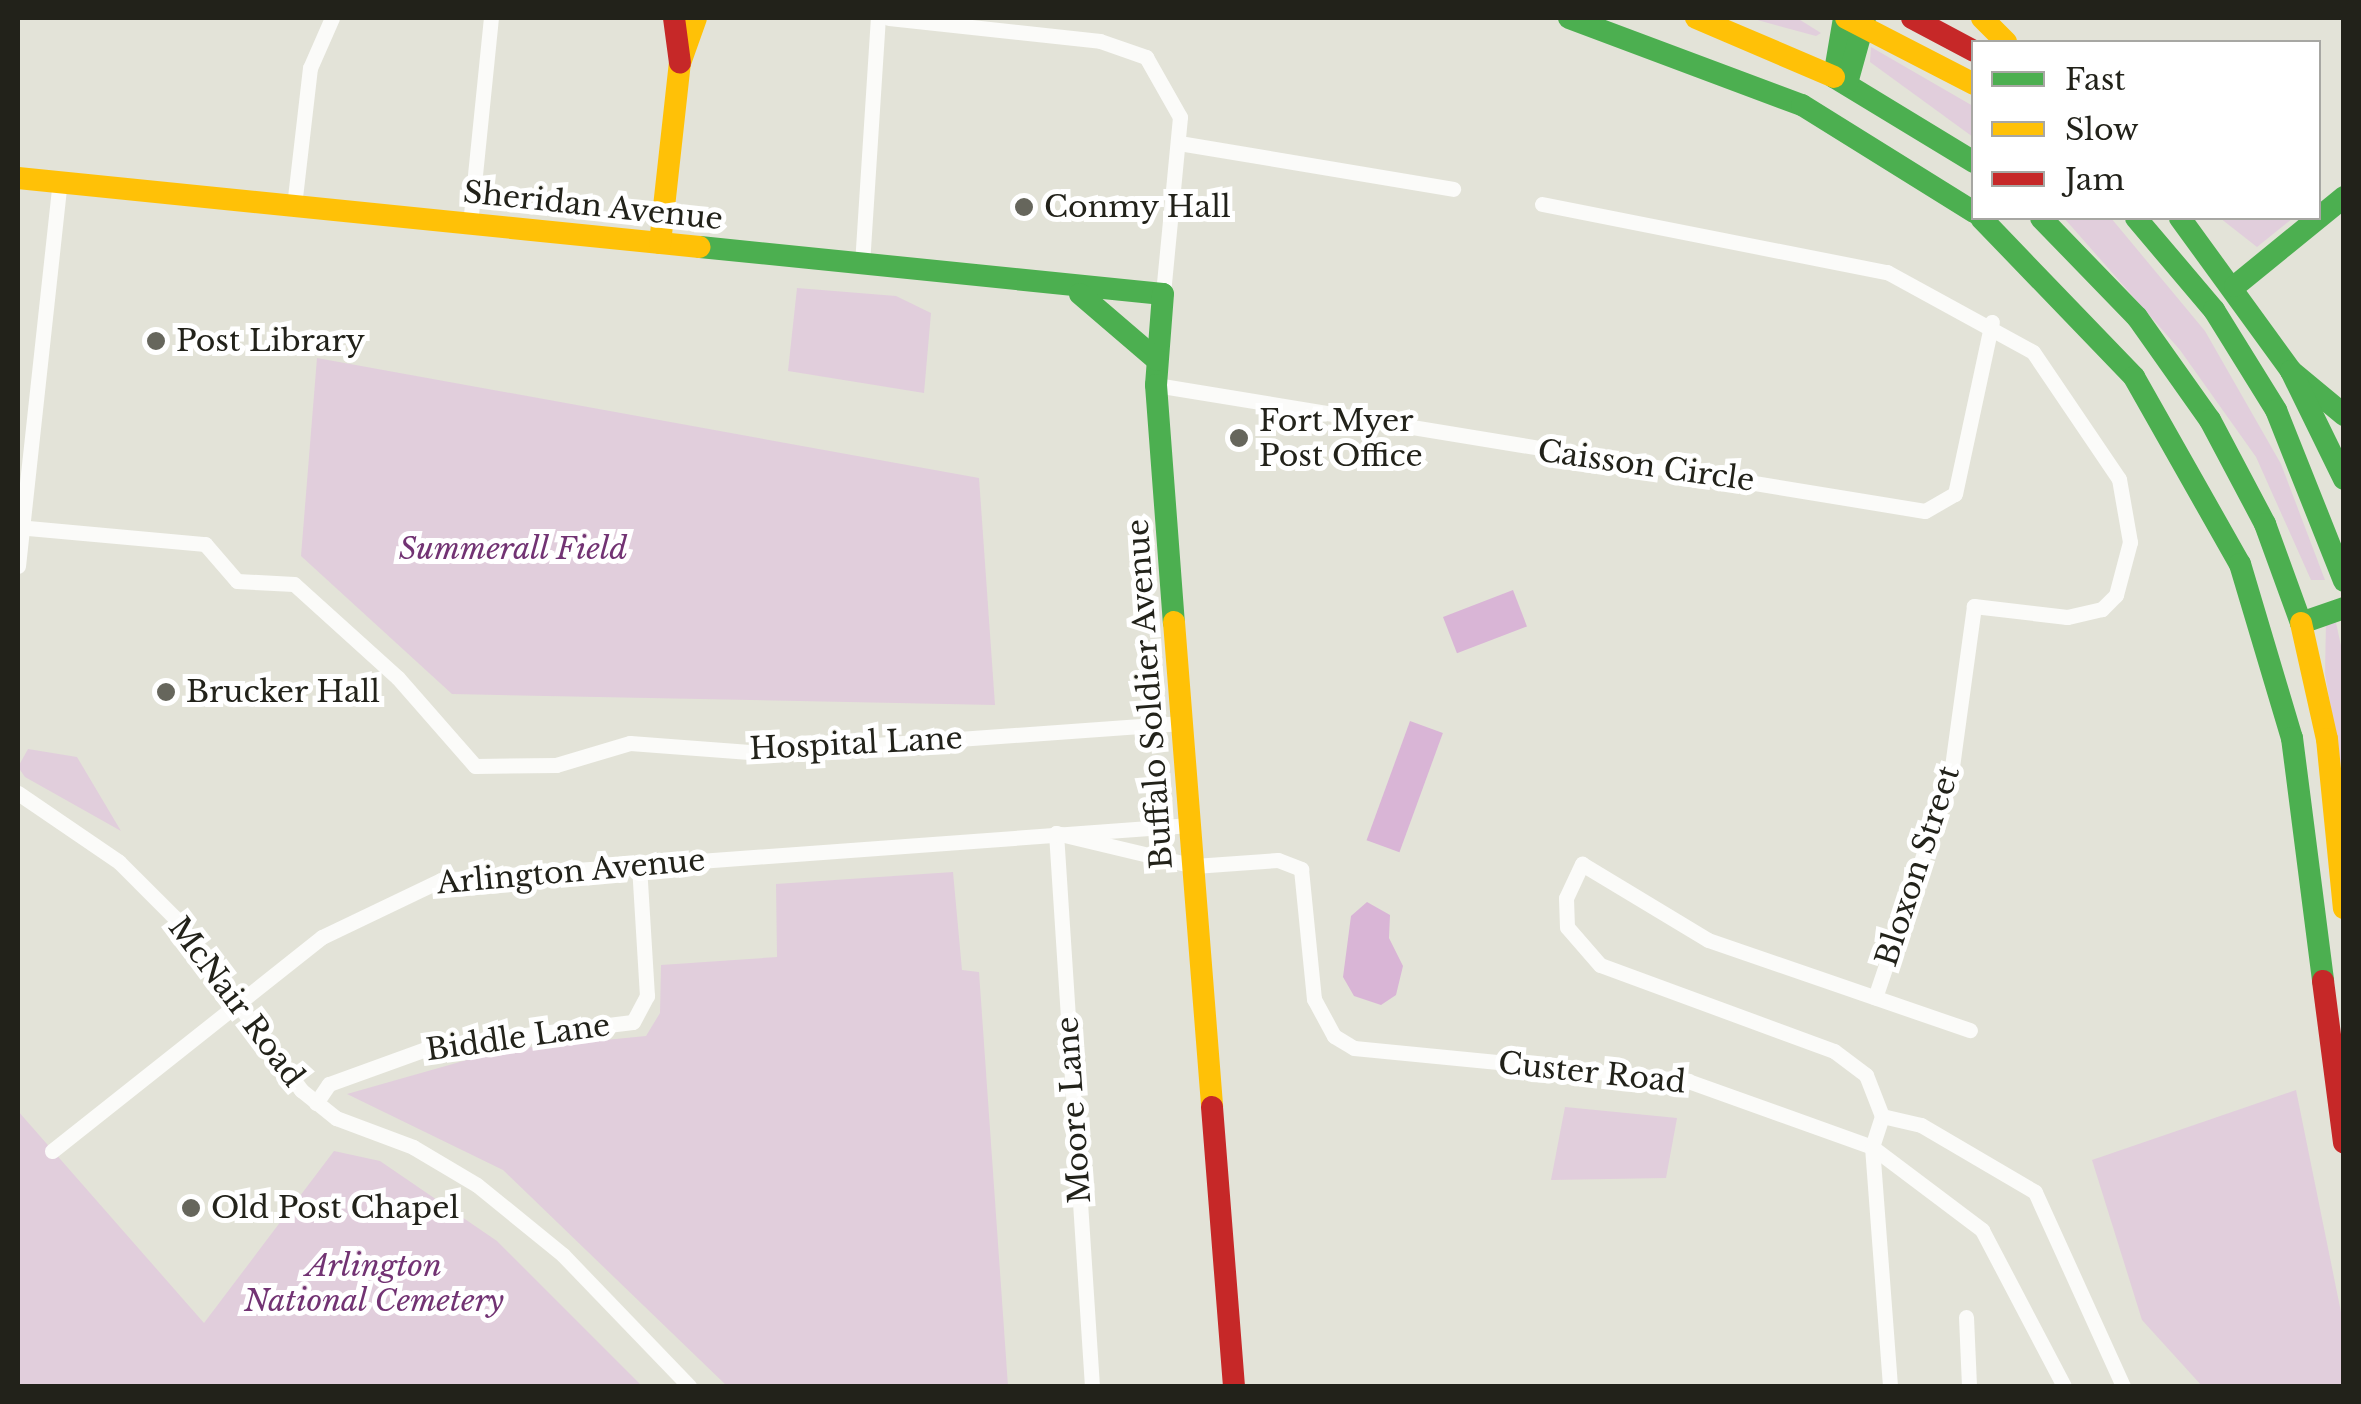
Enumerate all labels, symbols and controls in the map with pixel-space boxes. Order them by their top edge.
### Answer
legend [1971,40,2321,220]
text: Fast [2065,61,2126,98]
text: Slow [2065,111,2139,148]
text: Jam [2065,161,2125,198]
street label: Sheridan Avenue [461,174,725,238]
place label: Conmy Hall [1044,189,1232,225]
marker: Conmy Hall [1013,196,1035,218]
place label: Post Library [176,323,365,359]
marker: Post Library [145,330,167,352]
place label: Fort Myer Post Office [1259,403,1423,474]
marker: Fort Myer Post Office [1228,427,1250,449]
street label: Caisson Circle [1535,433,1757,499]
street label: Buffalo Soldier Avenue [1120,517,1180,871]
park label: Summerall Field [398,531,628,567]
place label: Brucker Hall [186,674,381,710]
marker: Brucker Hall [155,681,177,703]
street label: Hospital Lane [749,720,963,768]
street label: Bloxon Street [1869,761,1967,971]
street label: Arlington Avenue [435,842,707,902]
street label: McNair Road [160,910,312,1094]
street label: Biddle Lane [424,1007,612,1069]
street label: Moore Lane [1050,1015,1098,1205]
street label: Custer Road [1496,1045,1688,1101]
place label: Old Post Chapel [211,1190,459,1226]
marker: Old Post Chapel [180,1197,202,1219]
park label: Arlington National Cemetery [244,1248,504,1318]

